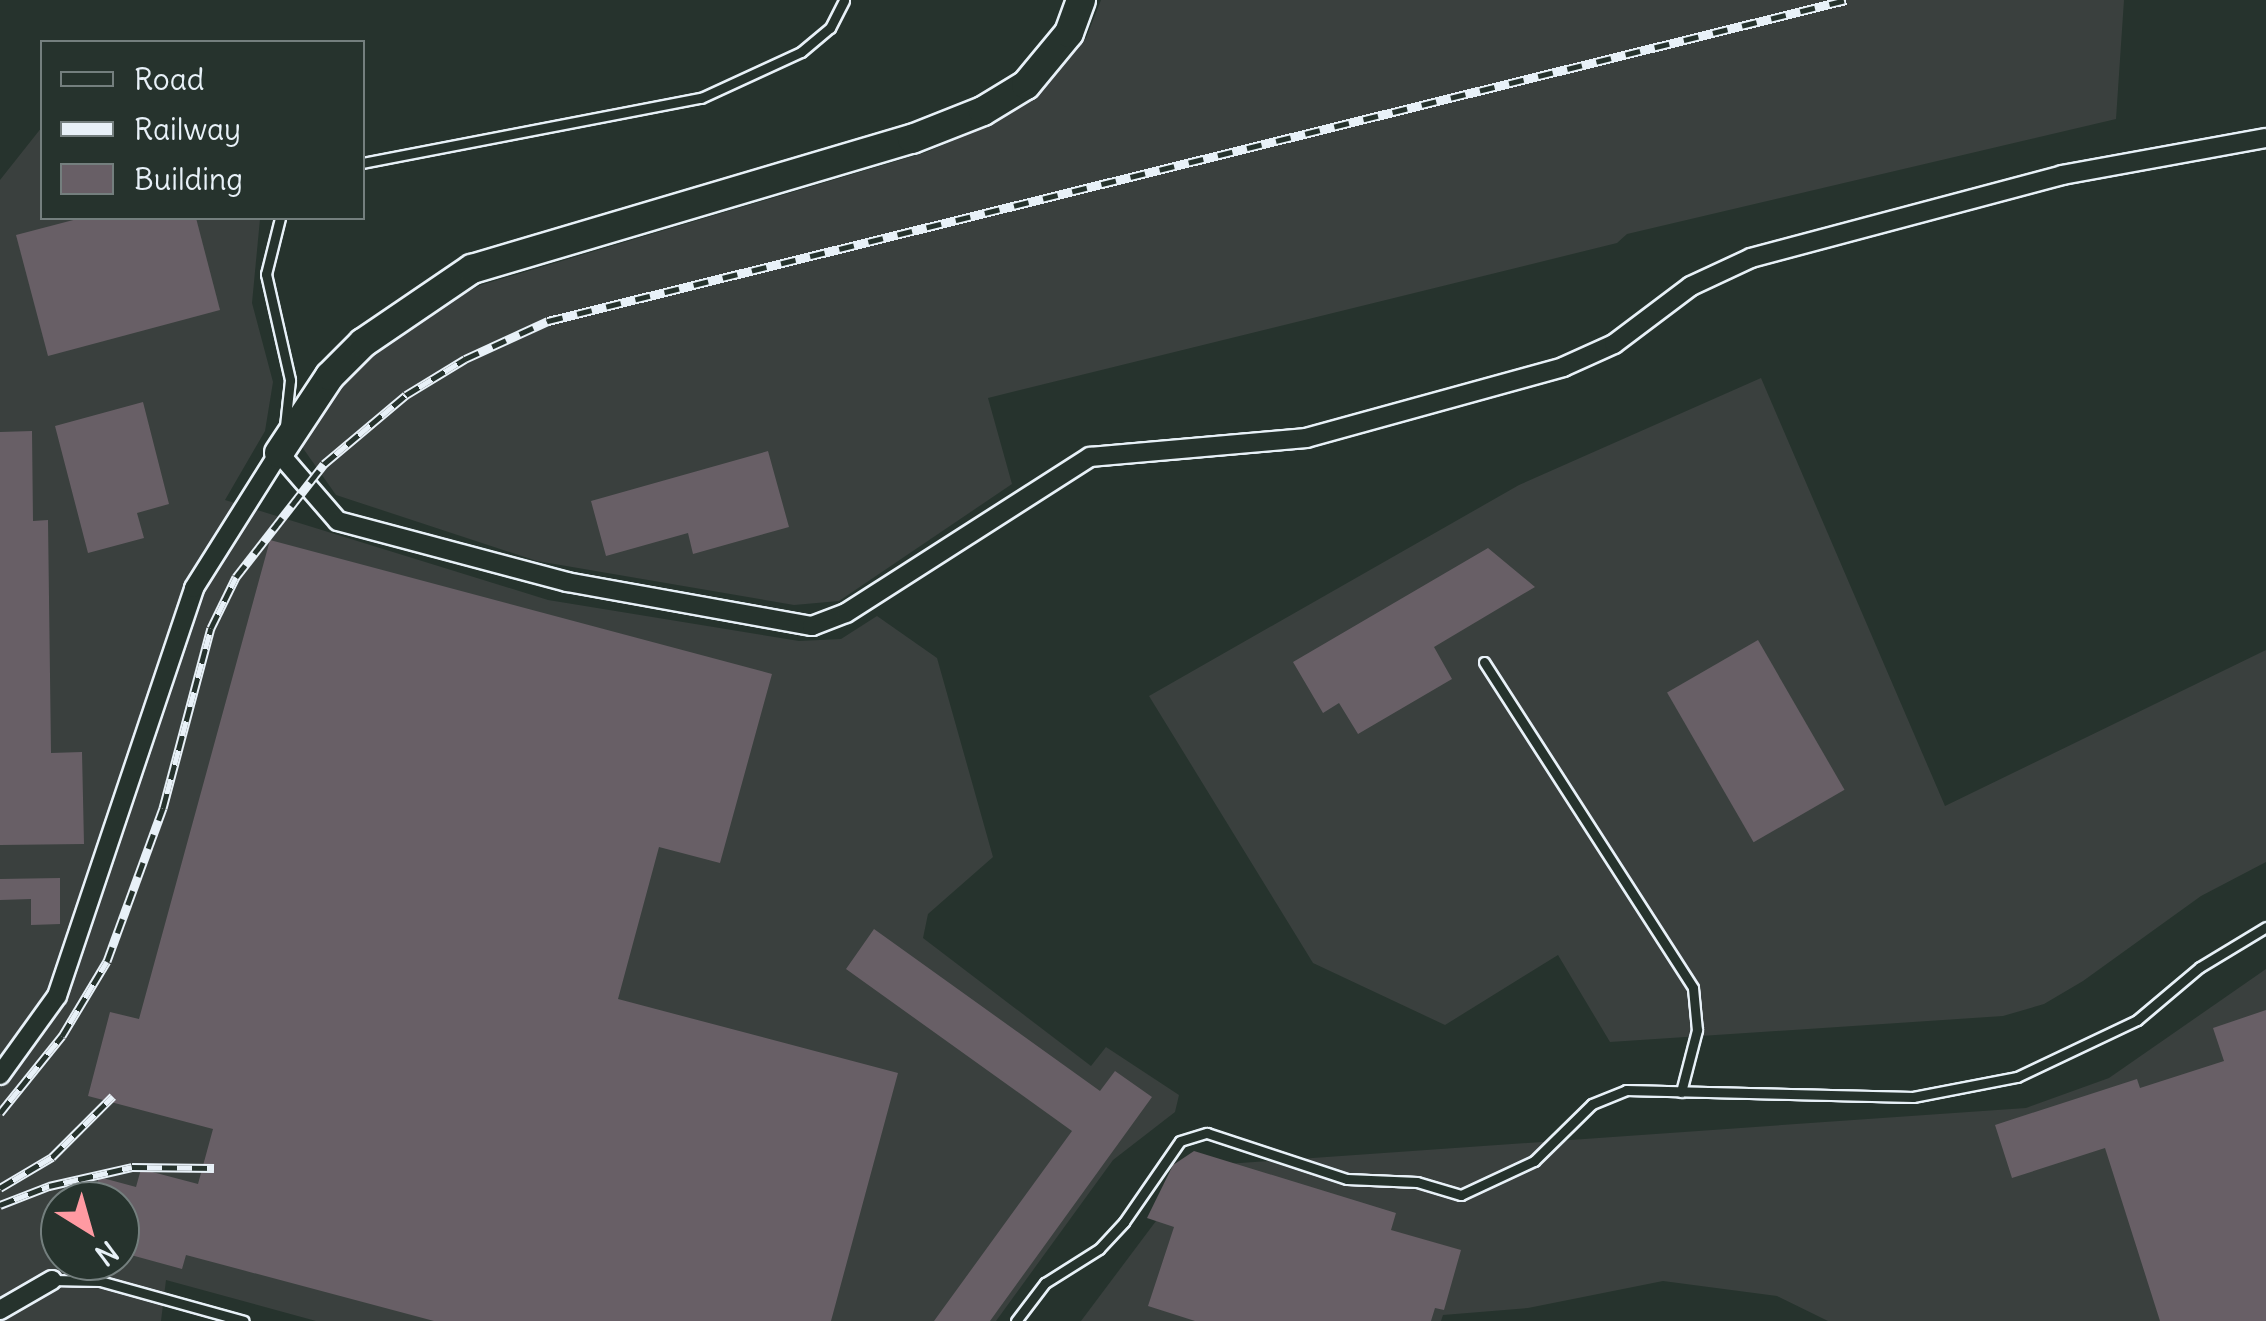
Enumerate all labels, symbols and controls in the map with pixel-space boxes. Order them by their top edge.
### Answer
legend [40,40,365,220]
text: Road [134,60,204,98]
text: Railway [134,110,241,148]
text: Building [134,160,243,198]
north arrow [40,1181,140,1281]
text: N [88,1233,125,1274]

